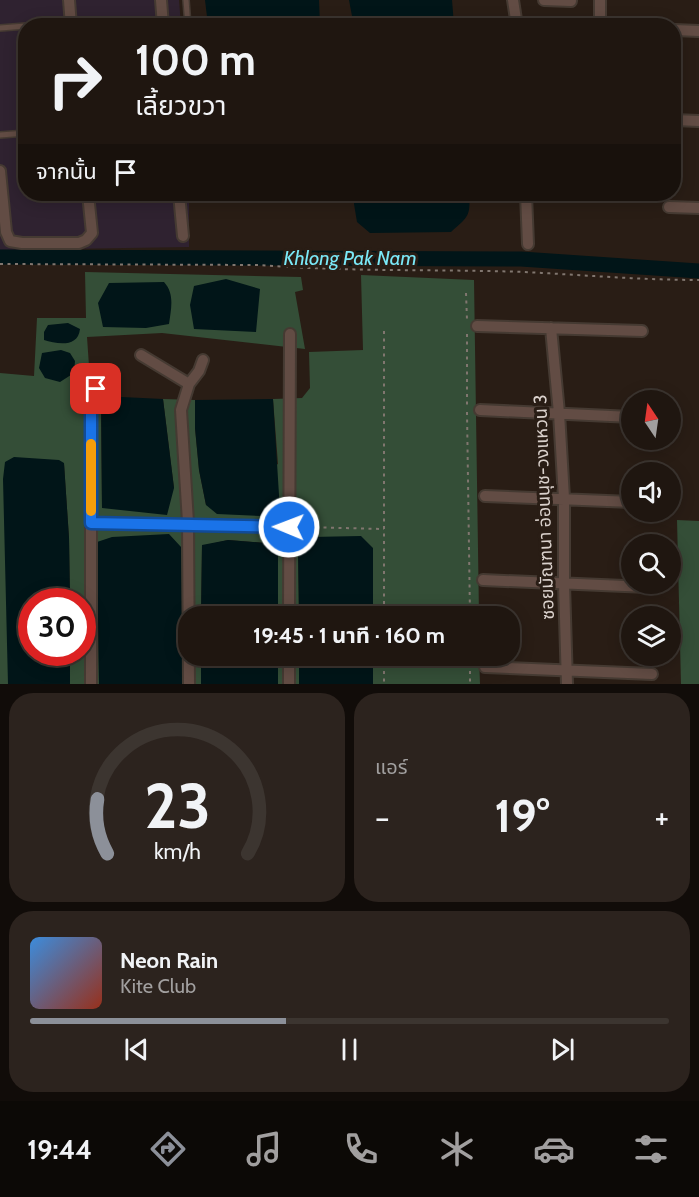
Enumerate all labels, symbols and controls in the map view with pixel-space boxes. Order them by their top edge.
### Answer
text: 100 m [135,34,256,86]
icon: right [36,42,114,120]
text: เลี้ยวขวา [135,89,226,122]
icon: arrive [109,156,142,189]
text: จากนั้น [36,158,97,185]
water label: Khlong Pak Nam [283,246,417,270]
pin [70,363,121,414]
icon: arrive [79,372,112,405]
north arrow [621,390,681,450]
map controls [621,390,681,666]
street label: ซอยมัณฑนา อ่อนนุช-วงแหวน 3 [529,394,559,620]
button: sound [621,462,681,522]
position arrow [257,495,321,559]
button: search [621,534,681,594]
speed limit sign: 30 [18,588,96,666]
button: layers [621,606,681,666]
text: 19:45 · 1 นาที · 160 m [253,622,445,649]
text: แอร์ [375,755,407,779]
text: 23 [144,768,210,844]
text: 19° [495,789,549,843]
text: − [375,797,390,837]
text: + [654,797,669,837]
text: km/h [154,839,200,865]
text: Neon Rain [120,947,218,974]
text: Kite Club [120,974,196,998]
icon: previous [120,1033,153,1066]
icon: pause [333,1033,366,1066]
icon: next [546,1033,579,1066]
icon: directions [147,1128,189,1170]
icon: music [243,1128,285,1170]
icon: phone [340,1128,382,1170]
icon: climate [436,1128,478,1170]
icon: car [533,1128,575,1170]
icon: filters [630,1128,672,1170]
text: 19:44 [27,1133,92,1166]

